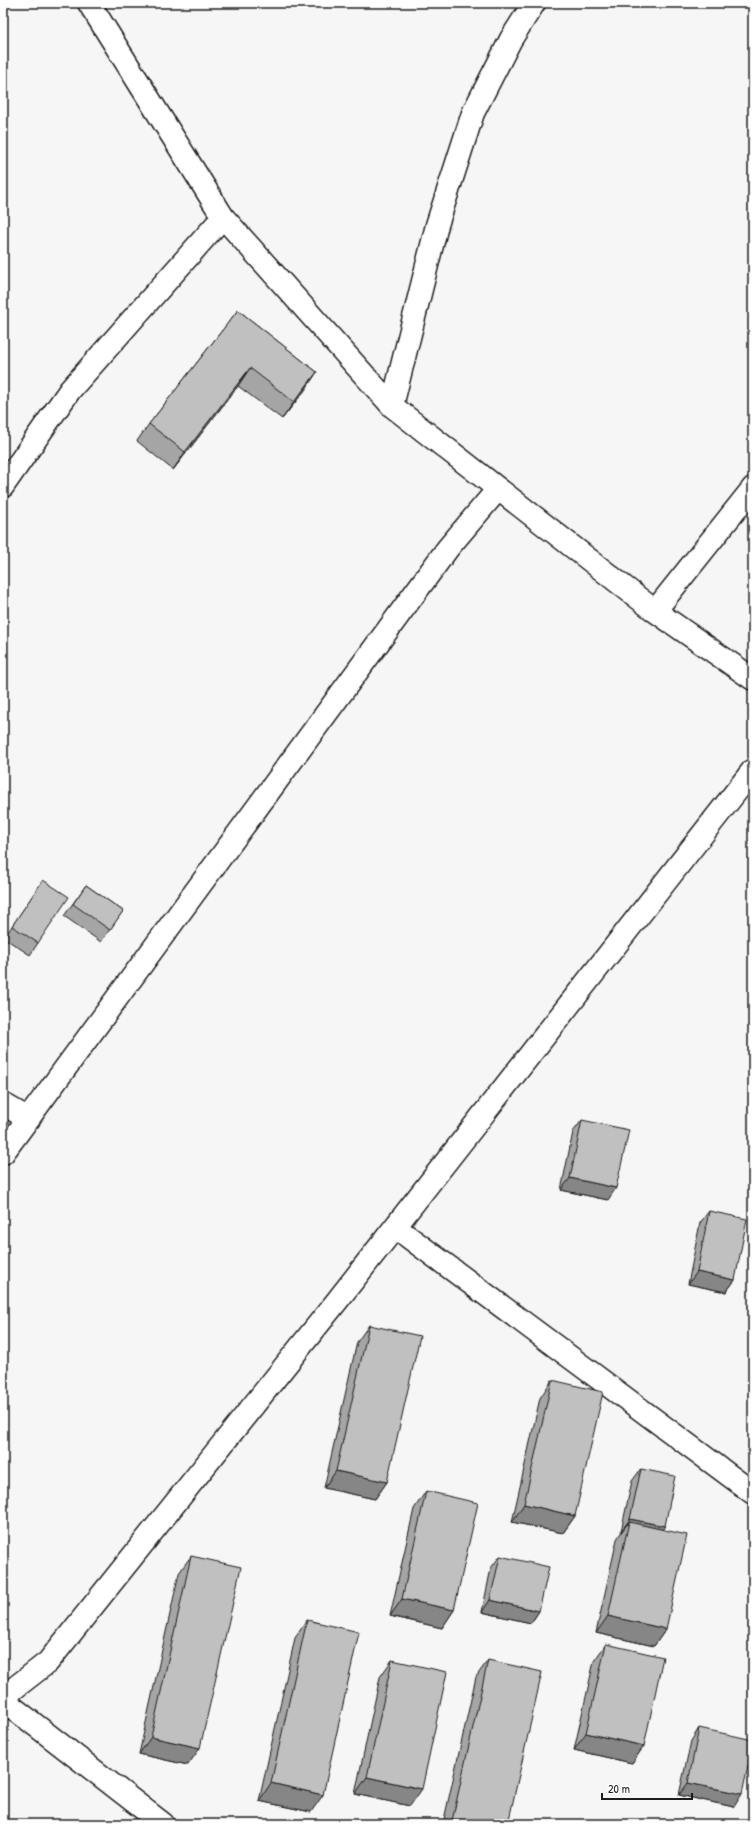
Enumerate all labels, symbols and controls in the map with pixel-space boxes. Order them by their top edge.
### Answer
scale bar [602,1775,692,1801]
text: 20 m [608,1780,630,1797]

